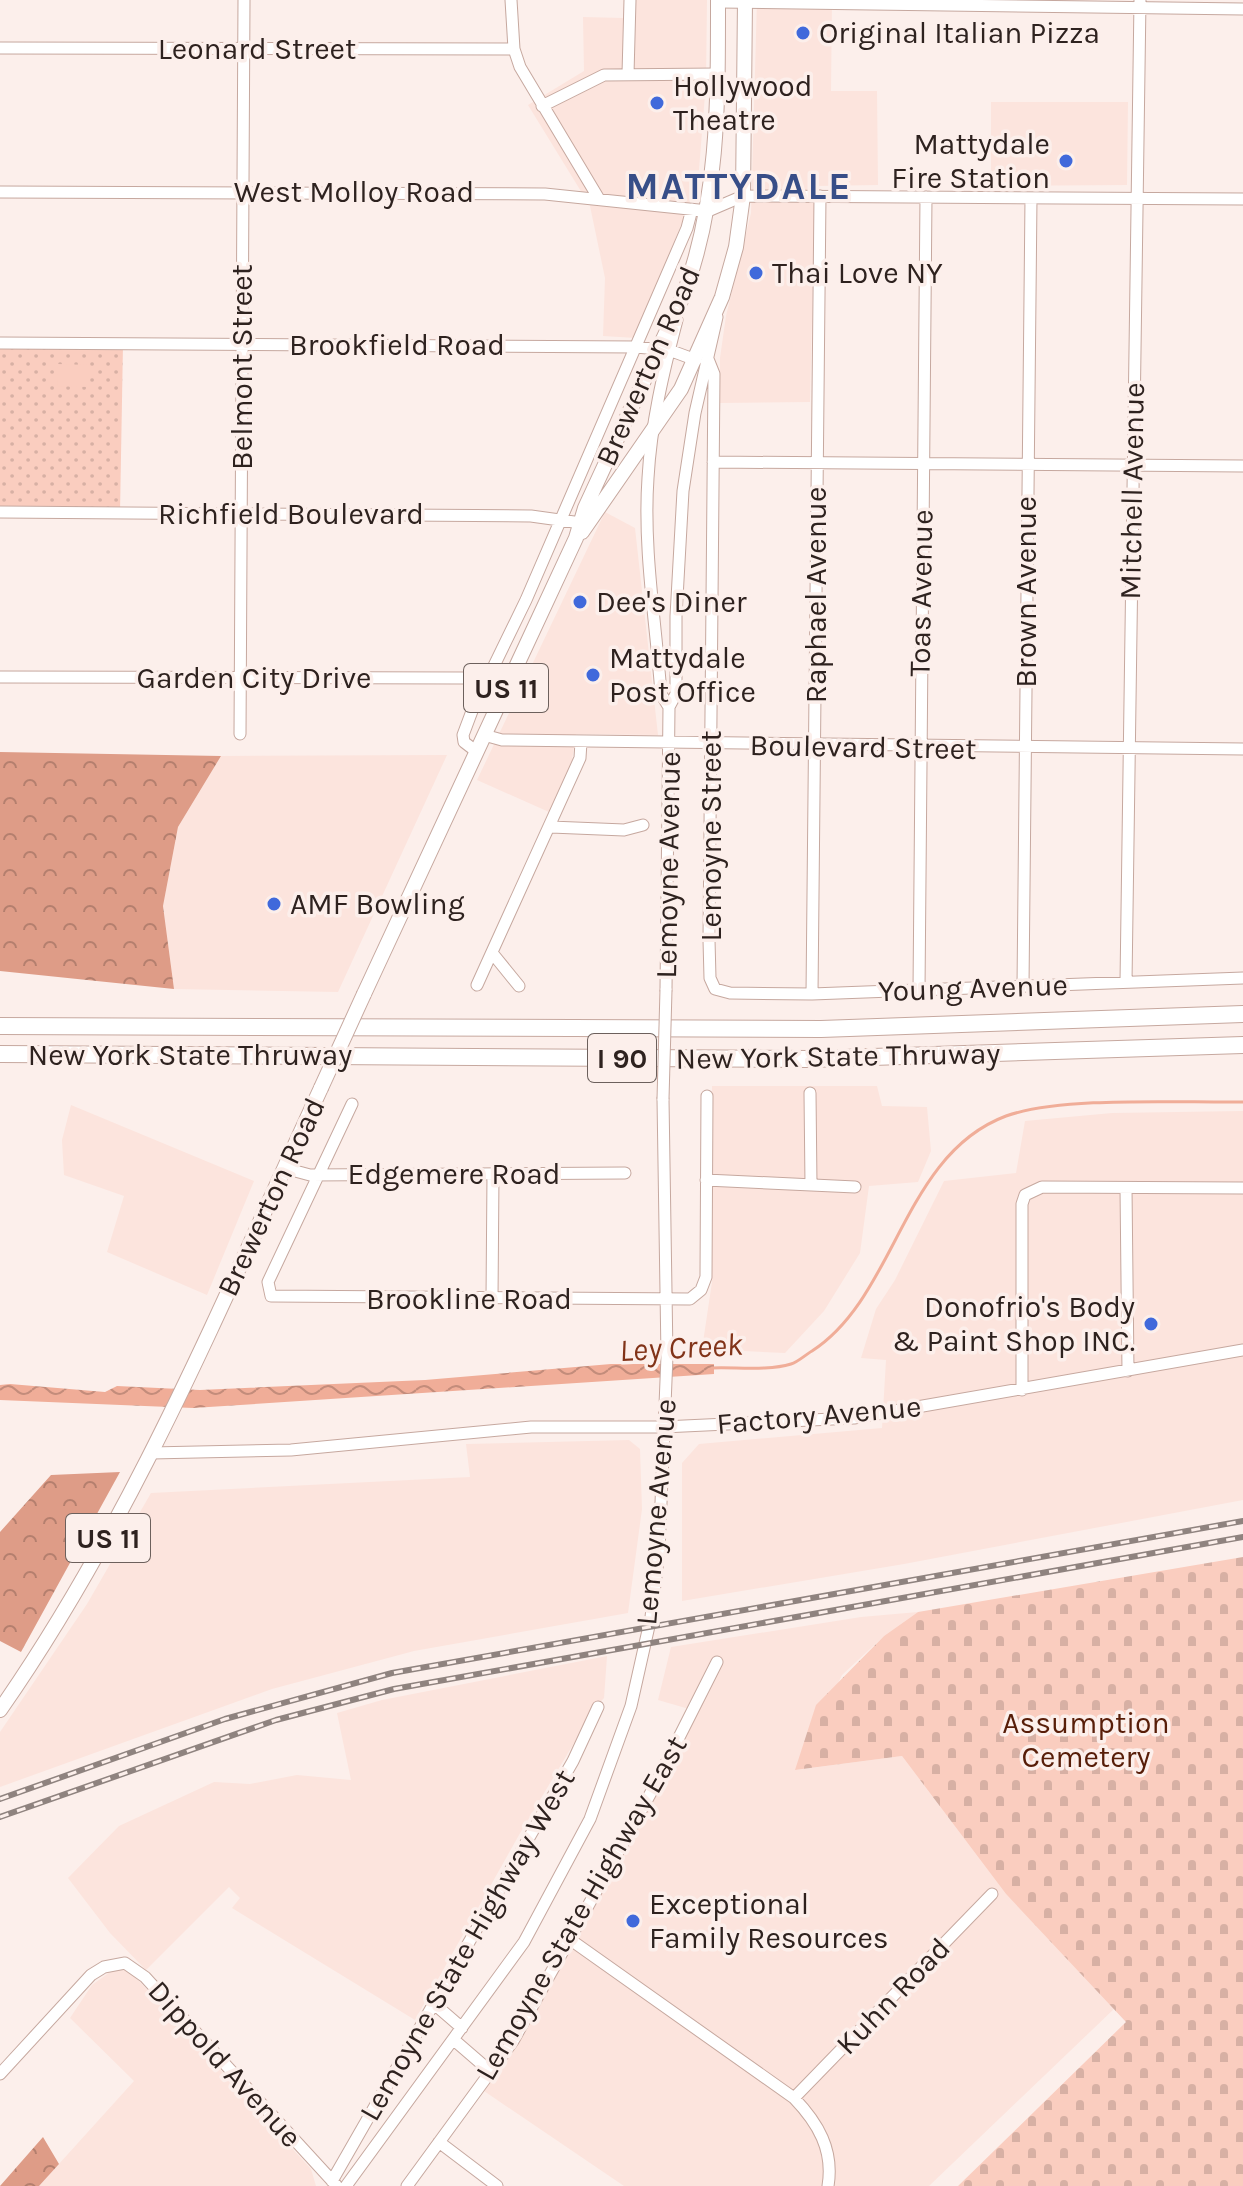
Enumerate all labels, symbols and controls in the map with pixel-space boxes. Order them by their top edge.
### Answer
place label: Original Italian Pizza [819,15,1100,51]
marker: Original Italian Pizza [794,24,812,42]
street label: Leonard Street [158,31,356,67]
place label: Hollywood Theatre [673,68,813,138]
marker: Hollywood Theatre [648,94,666,112]
place label: Mattydale Fire Station [891,126,1050,196]
marker: Mattydale Fire Station [1057,152,1075,170]
district label: MATTYDALE [626,164,852,209]
street label: West Molloy Road [234,174,474,210]
place label: Thai Love NY [772,255,943,291]
street label: Brewerton Road [588,261,708,471]
street label: Belmont Street [224,264,260,470]
marker: Thai Love NY [747,264,765,282]
street label: Brookfield Road [289,327,505,363]
street label: Mitchell Avenue [1112,382,1152,600]
street label: Raphael Avenue [798,487,834,703]
street label: Richfield Boulevard [158,496,424,532]
street label: Brown Avenue [1008,496,1044,688]
street label: Toas Avenue [902,509,940,677]
place label: Dee's Diner [596,584,747,620]
marker: Dee's Diner [571,593,589,611]
place label: Mattydale Post Office [609,640,756,710]
street label: Garden City Drive [137,660,371,696]
road number: US 11 [464,664,548,712]
marker: Mattydale Post Office [584,666,602,684]
street label: Boulevard Street [749,727,977,767]
street label: Lemoyne Street [693,731,729,941]
street label: Lemoyne Avenue [648,751,688,979]
place label: AMF Bowling [290,886,465,922]
marker: AMF Bowling [265,895,283,913]
street label: Young Avenue [877,967,1069,1009]
road number: I 90 [588,1034,656,1082]
street label: New York State Thruway [675,1035,1001,1077]
street label: New York State Thruway [28,1037,352,1073]
street label: Brewerton Road [209,1092,333,1302]
street label: Edgemere Road [348,1156,560,1192]
street label: Brookline Road [366,1281,572,1317]
place label: Donofrio's Body & Paint Shop INC. [892,1289,1135,1359]
marker: Donofrio's Body & Paint Shop INC. [1142,1315,1160,1333]
water label: Ley Creek [618,1326,744,1369]
street label: Factory Avenue [715,1388,923,1442]
street label: Lemoyne Avenue [628,1397,684,1627]
road number: US 11 [66,1514,150,1562]
park label: Assumption Cemetery [1002,1705,1170,1775]
street label: Lemoyne State Highway East [467,1729,695,2087]
street label: Lemoyne State Highway West [351,1763,583,2127]
place label: Exceptional Family Resources [649,1886,889,1956]
marker: Exceptional Family Resources [624,1912,642,1930]
street label: Kuhn Road [828,1930,958,2062]
street label: Dippold Avenue [141,1973,309,2155]

